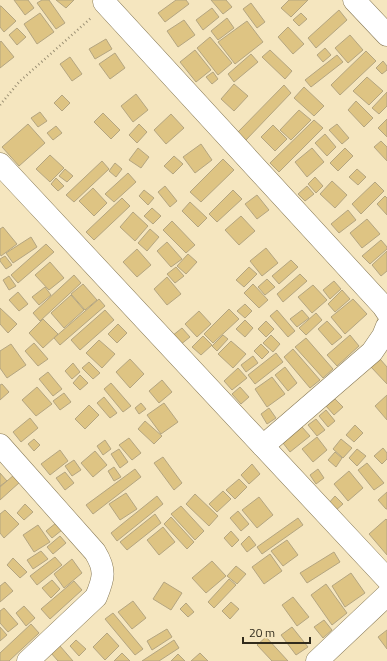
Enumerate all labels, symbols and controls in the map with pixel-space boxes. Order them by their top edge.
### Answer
scale bar [243,619,310,645]
text: 20 m [249,623,275,642]

